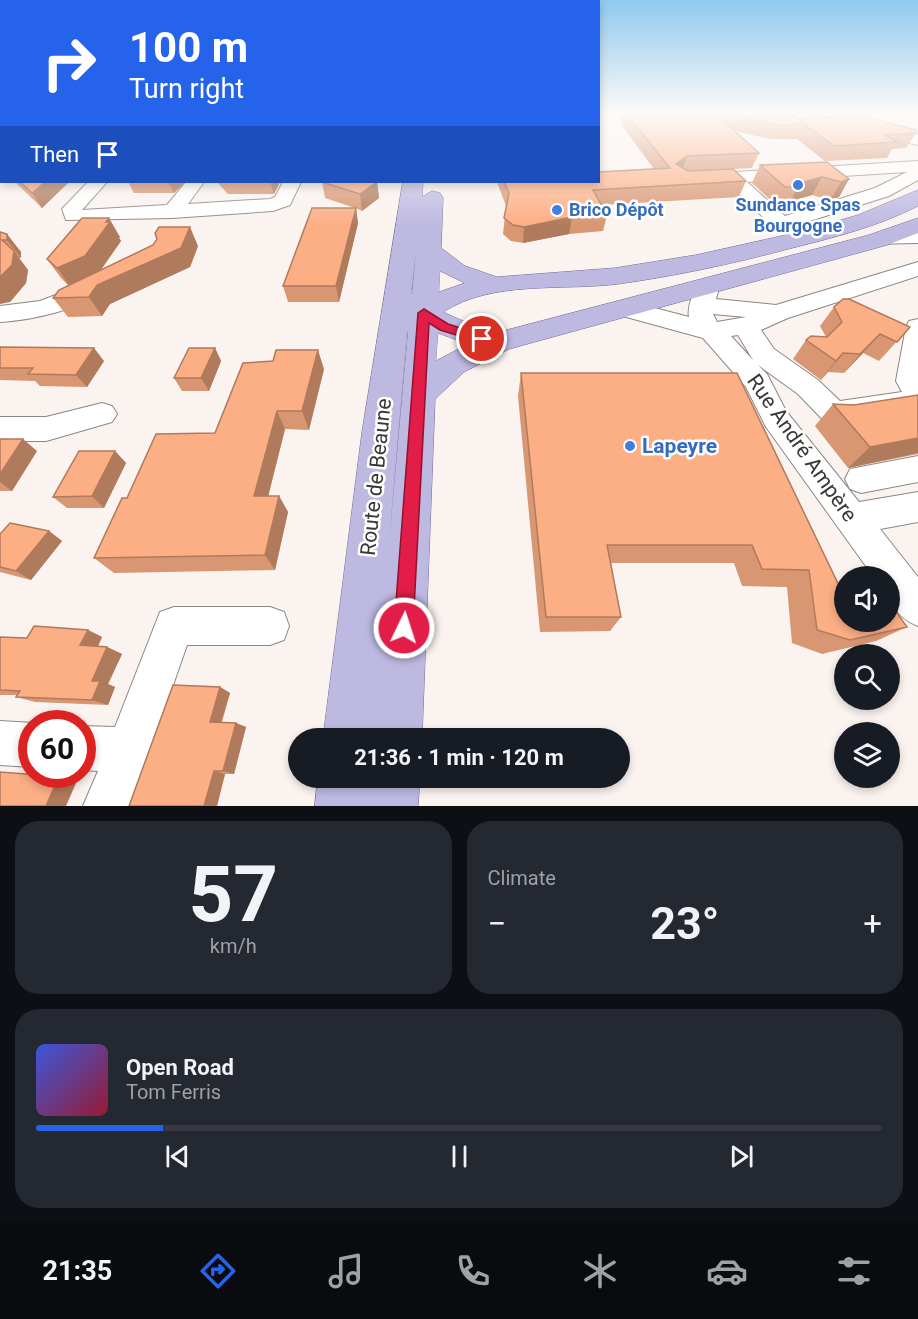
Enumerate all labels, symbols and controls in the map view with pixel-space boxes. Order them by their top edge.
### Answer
text: 100 m [129,23,248,72]
icon: right [30,24,108,102]
text: Turn right [129,73,244,105]
icon: arrive [91,138,124,171]
text: Then [30,142,79,167]
marker: Sundance Spas Bourgogne [791,178,805,192]
place label: Sundance Spas Bourgogne [736,194,860,236]
place label: Brico Dépôt [569,199,664,220]
marker: Brico Dépôt [550,203,564,217]
pin [456,313,507,364]
icon: arrive [465,322,498,355]
street label: Rue André Ampère [742,370,862,526]
street label: Route de Beaune [356,397,396,557]
place label: Lapeyre [642,434,717,458]
marker: Lapeyre [623,439,637,453]
map controls [834,566,900,788]
button: sound [834,566,900,632]
position arrow [372,596,436,660]
button: search [834,644,900,710]
speed limit sign: 60 [18,710,96,788]
button: layers [834,722,900,788]
text: 21:36 · 1 min · 120 m [354,745,564,770]
text: 57 [188,849,278,940]
text: Climate [488,866,556,890]
text: 23° [650,897,719,950]
text: − [488,904,506,943]
text: + [863,904,882,943]
text: km/h [210,934,257,958]
text: Open Road [126,1055,234,1080]
text: Tom Ferris [126,1080,221,1104]
icon: previous [161,1140,194,1173]
icon: pause [443,1140,476,1173]
icon: next [725,1140,758,1173]
icon: directions [197,1250,239,1292]
icon: music [325,1250,367,1292]
icon: phone [452,1250,494,1292]
icon: climate [579,1250,621,1292]
icon: car [706,1250,748,1292]
icon: filters [833,1250,875,1292]
text: 21:35 [43,1255,112,1287]

